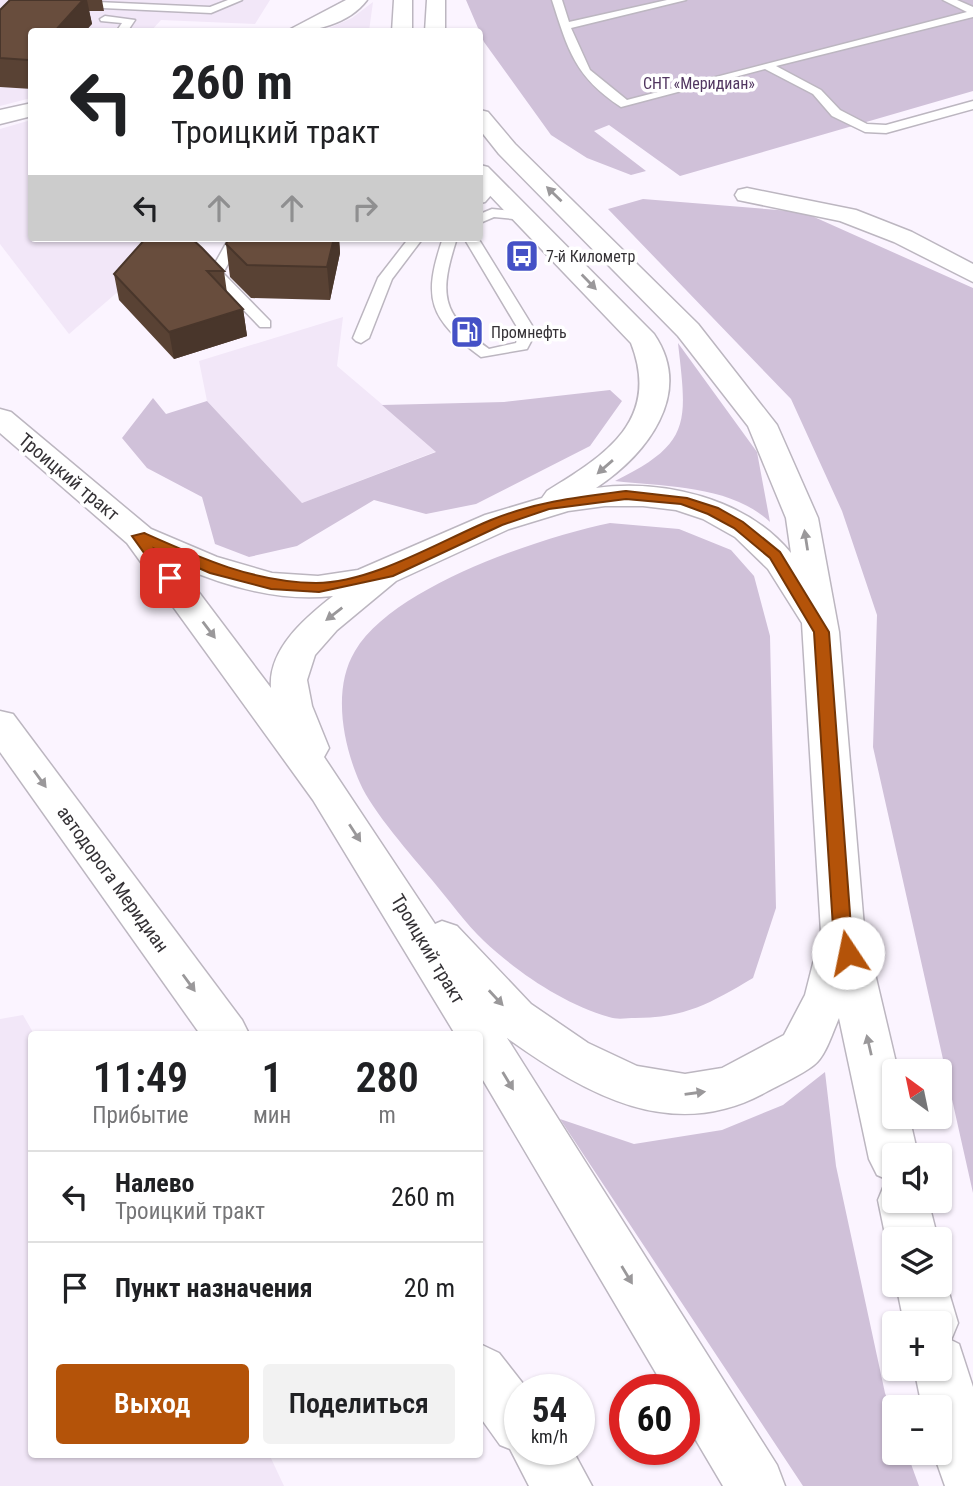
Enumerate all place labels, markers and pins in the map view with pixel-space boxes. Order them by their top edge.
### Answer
bus stop icon: 7-й Километр [503,237,541,275]
place label: 7-й Километр [546,247,635,266]
fuel station icon: Промнефть [448,313,486,351]
place label: Промнефть [491,323,567,342]
pin [140,548,200,608]

